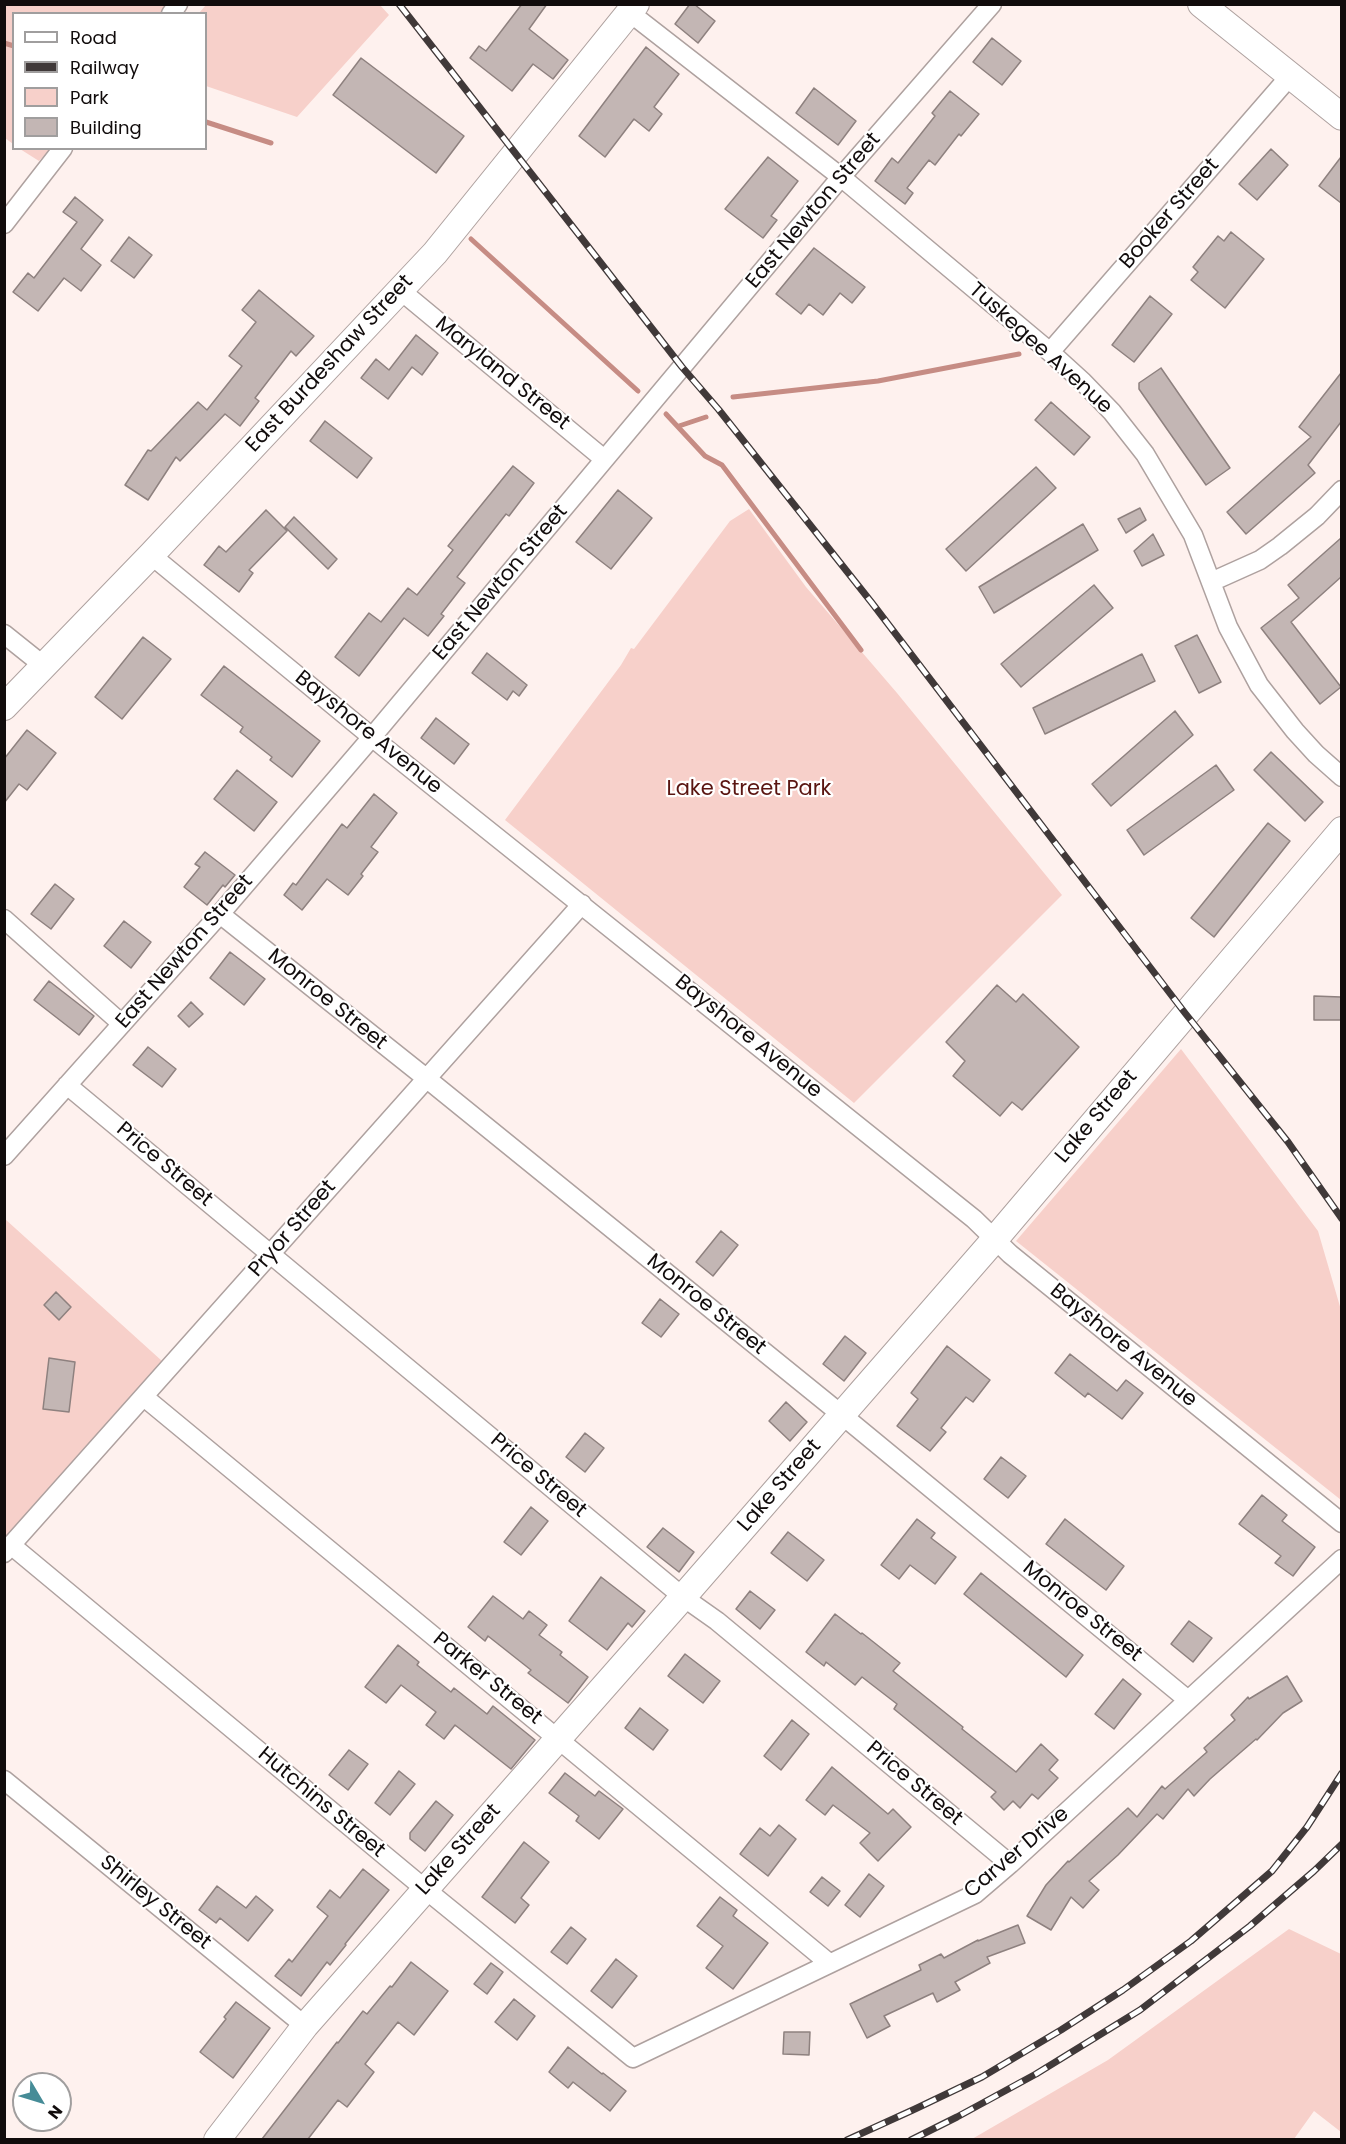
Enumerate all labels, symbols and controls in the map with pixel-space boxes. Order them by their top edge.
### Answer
legend [12,12,207,150]
text: Road [70,25,117,50]
text: Railway [70,55,139,80]
text: Park [70,85,109,110]
text: Building [70,115,142,140]
street label: East Newton Street [741,128,887,294]
street label: Booker Street [1115,153,1225,275]
street label: East Burdeshaw Street [241,270,419,458]
street label: Tuskegee Avenue [963,278,1117,420]
street label: Maryland Street [430,312,574,436]
street label: East Newton Street [428,500,574,666]
street label: Bayshore Avenue [289,666,447,800]
park label: Lake Street Park [667,777,831,803]
street label: East Newton Street [111,870,259,1034]
street label: Monroe Street [262,944,392,1056]
street label: Bayshore Avenue [669,970,827,1104]
street label: Lake Street [1051,1065,1143,1169]
street label: Price Street [111,1117,217,1213]
street label: Pryor Street [244,1175,342,1283]
street label: Monroe Street [641,1249,771,1361]
street label: Bayshore Avenue [1044,1279,1202,1413]
street label: Price Street [485,1428,591,1524]
street label: Lake Street [733,1435,827,1537]
street label: Monroe Street [1017,1556,1147,1668]
street label: Parker Street [427,1627,547,1731]
street label: Price Street [861,1736,967,1832]
street label: Hutchins Street [252,1742,390,1864]
street label: Lake Street [411,1799,507,1901]
street label: Carver Drive [959,1802,1075,1904]
street label: Shirley Street [94,1850,216,1956]
north arrow [12,2072,72,2132]
text: N [42,2100,68,2124]

